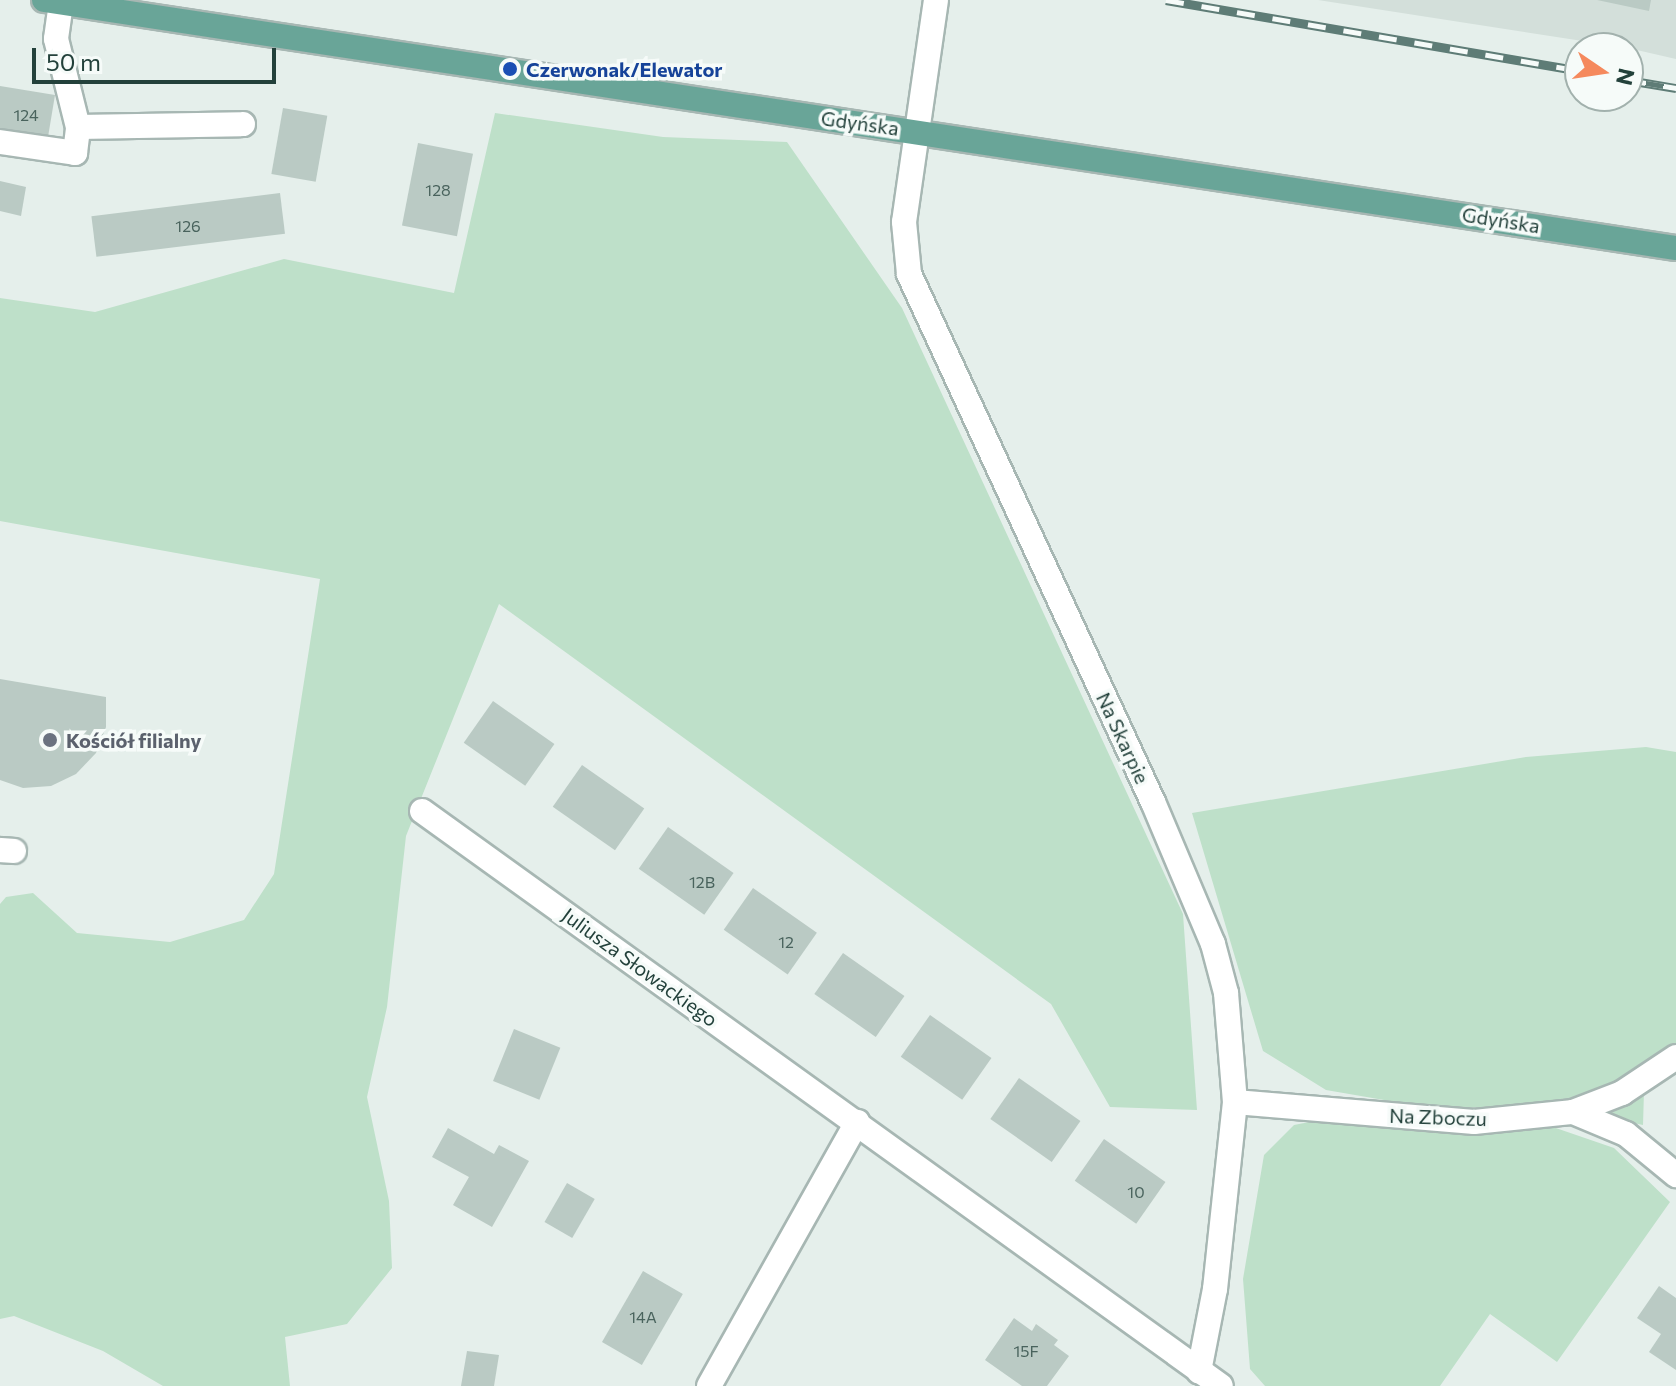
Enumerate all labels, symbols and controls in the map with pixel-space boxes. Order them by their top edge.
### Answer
scale bar [36,32,280,82]
north arrow [1564,32,1644,112]
text: 50 m [46,47,101,76]
place label: Czerwonak/Elewator [526,57,723,81]
marker: Czerwonak/Elewator [501,60,519,78]
text: N [1611,66,1641,88]
house number: 124 [13,105,39,125]
street label: Gdyńska [820,106,900,140]
house number: 128 [425,180,451,200]
street label: Gdyńska [1460,202,1542,238]
house number: 126 [175,216,201,236]
street label: Na Skarpie [1091,689,1155,787]
place label: Kościół filialny [66,728,201,752]
marker: Kościół filialny [41,731,59,749]
house number: 12B [689,872,715,892]
street label: Juliusza Słowackiego [558,903,722,1031]
house number: 12 [778,932,794,952]
street label: Na Zboczu [1389,1103,1487,1131]
house number: 10 [1127,1182,1145,1202]
house number: 14A [629,1307,657,1327]
house number: 15F [1013,1341,1039,1361]

